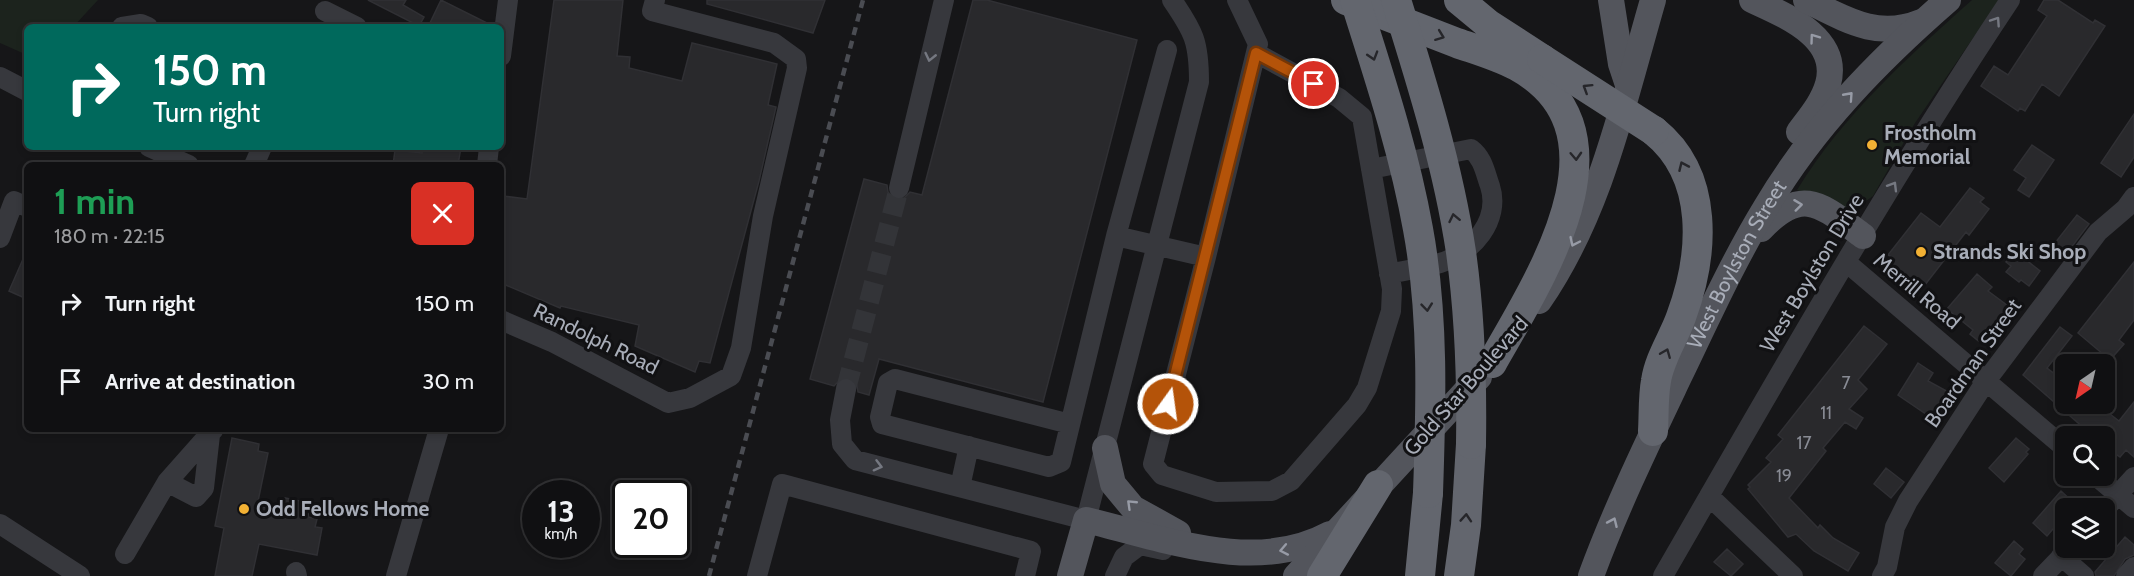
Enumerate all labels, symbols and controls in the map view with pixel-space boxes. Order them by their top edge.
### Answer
one-way arrow [1989,17,2000,28]
one-way arrow [1434,29,1445,41]
one-way arrow [1810,33,1821,44]
text: 150 m [153,44,267,96]
icon: right [54,48,132,126]
one-way arrow [1366,50,1378,61]
one-way arrow [925,52,938,62]
pin [1288,58,1339,109]
icon: arrive [1297,67,1330,100]
one-way arrow [1583,84,1594,95]
one-way arrow [1842,92,1853,103]
text: Turn right [153,96,260,129]
place label: Frostholm Memorial [1884,120,1976,169]
marker: Frostholm Memorial [1865,138,1879,152]
one-way arrow [1569,151,1582,160]
one-way arrow [1678,161,1690,172]
street label: West Boylston Street [1681,175,1791,353]
text: 1 min [54,179,135,223]
button: close [411,182,474,245]
one-way arrow [1886,182,1898,192]
street label: West Boylston Drive [1754,189,1869,357]
one-way arrow [1793,199,1803,211]
one-way arrow [1448,214,1461,224]
text: 180 m · 22:15 [54,224,165,248]
one-way arrow [1569,235,1581,246]
place label: Strands Ski Shop [1933,239,2086,264]
marker: Strands Ski Shop [1914,245,1928,259]
street label: Merrill Road [1869,247,1966,334]
icon: right [54,287,87,320]
text: Turn right [105,290,195,317]
text: 150 m [415,290,474,317]
street label: Boardman Street [1919,294,2026,432]
street label: Randolph Road [530,298,663,380]
one-way arrow [1420,303,1433,312]
street label: Gold Star Boulevard [1398,311,1533,460]
one-way arrow [1659,349,1671,360]
north arrow [2055,354,2115,414]
map controls [2055,354,2115,558]
icon: arrive [54,365,87,398]
text: Arrive at destination [105,368,295,395]
text: 30 m [422,368,474,395]
position arrow [1136,372,1200,436]
house number: 7 [1841,372,1851,394]
house number: 11 [1820,402,1832,424]
button: search [2055,426,2115,486]
house number: 17 [1797,432,1811,454]
one-way arrow [873,458,883,471]
house number: 19 [1776,465,1792,487]
speed limit sign: 20 [612,480,690,558]
text: 13 [547,493,575,530]
place label: Odd Fellows Home [256,496,430,521]
button: layers [2055,498,2115,558]
one-way arrow [1128,500,1138,511]
marker: Odd Fellows Home [237,502,251,516]
one-way arrow [1460,513,1473,522]
one-way arrow [1606,517,1618,528]
text: km/h [545,525,577,543]
one-way arrow [1279,543,1289,556]

